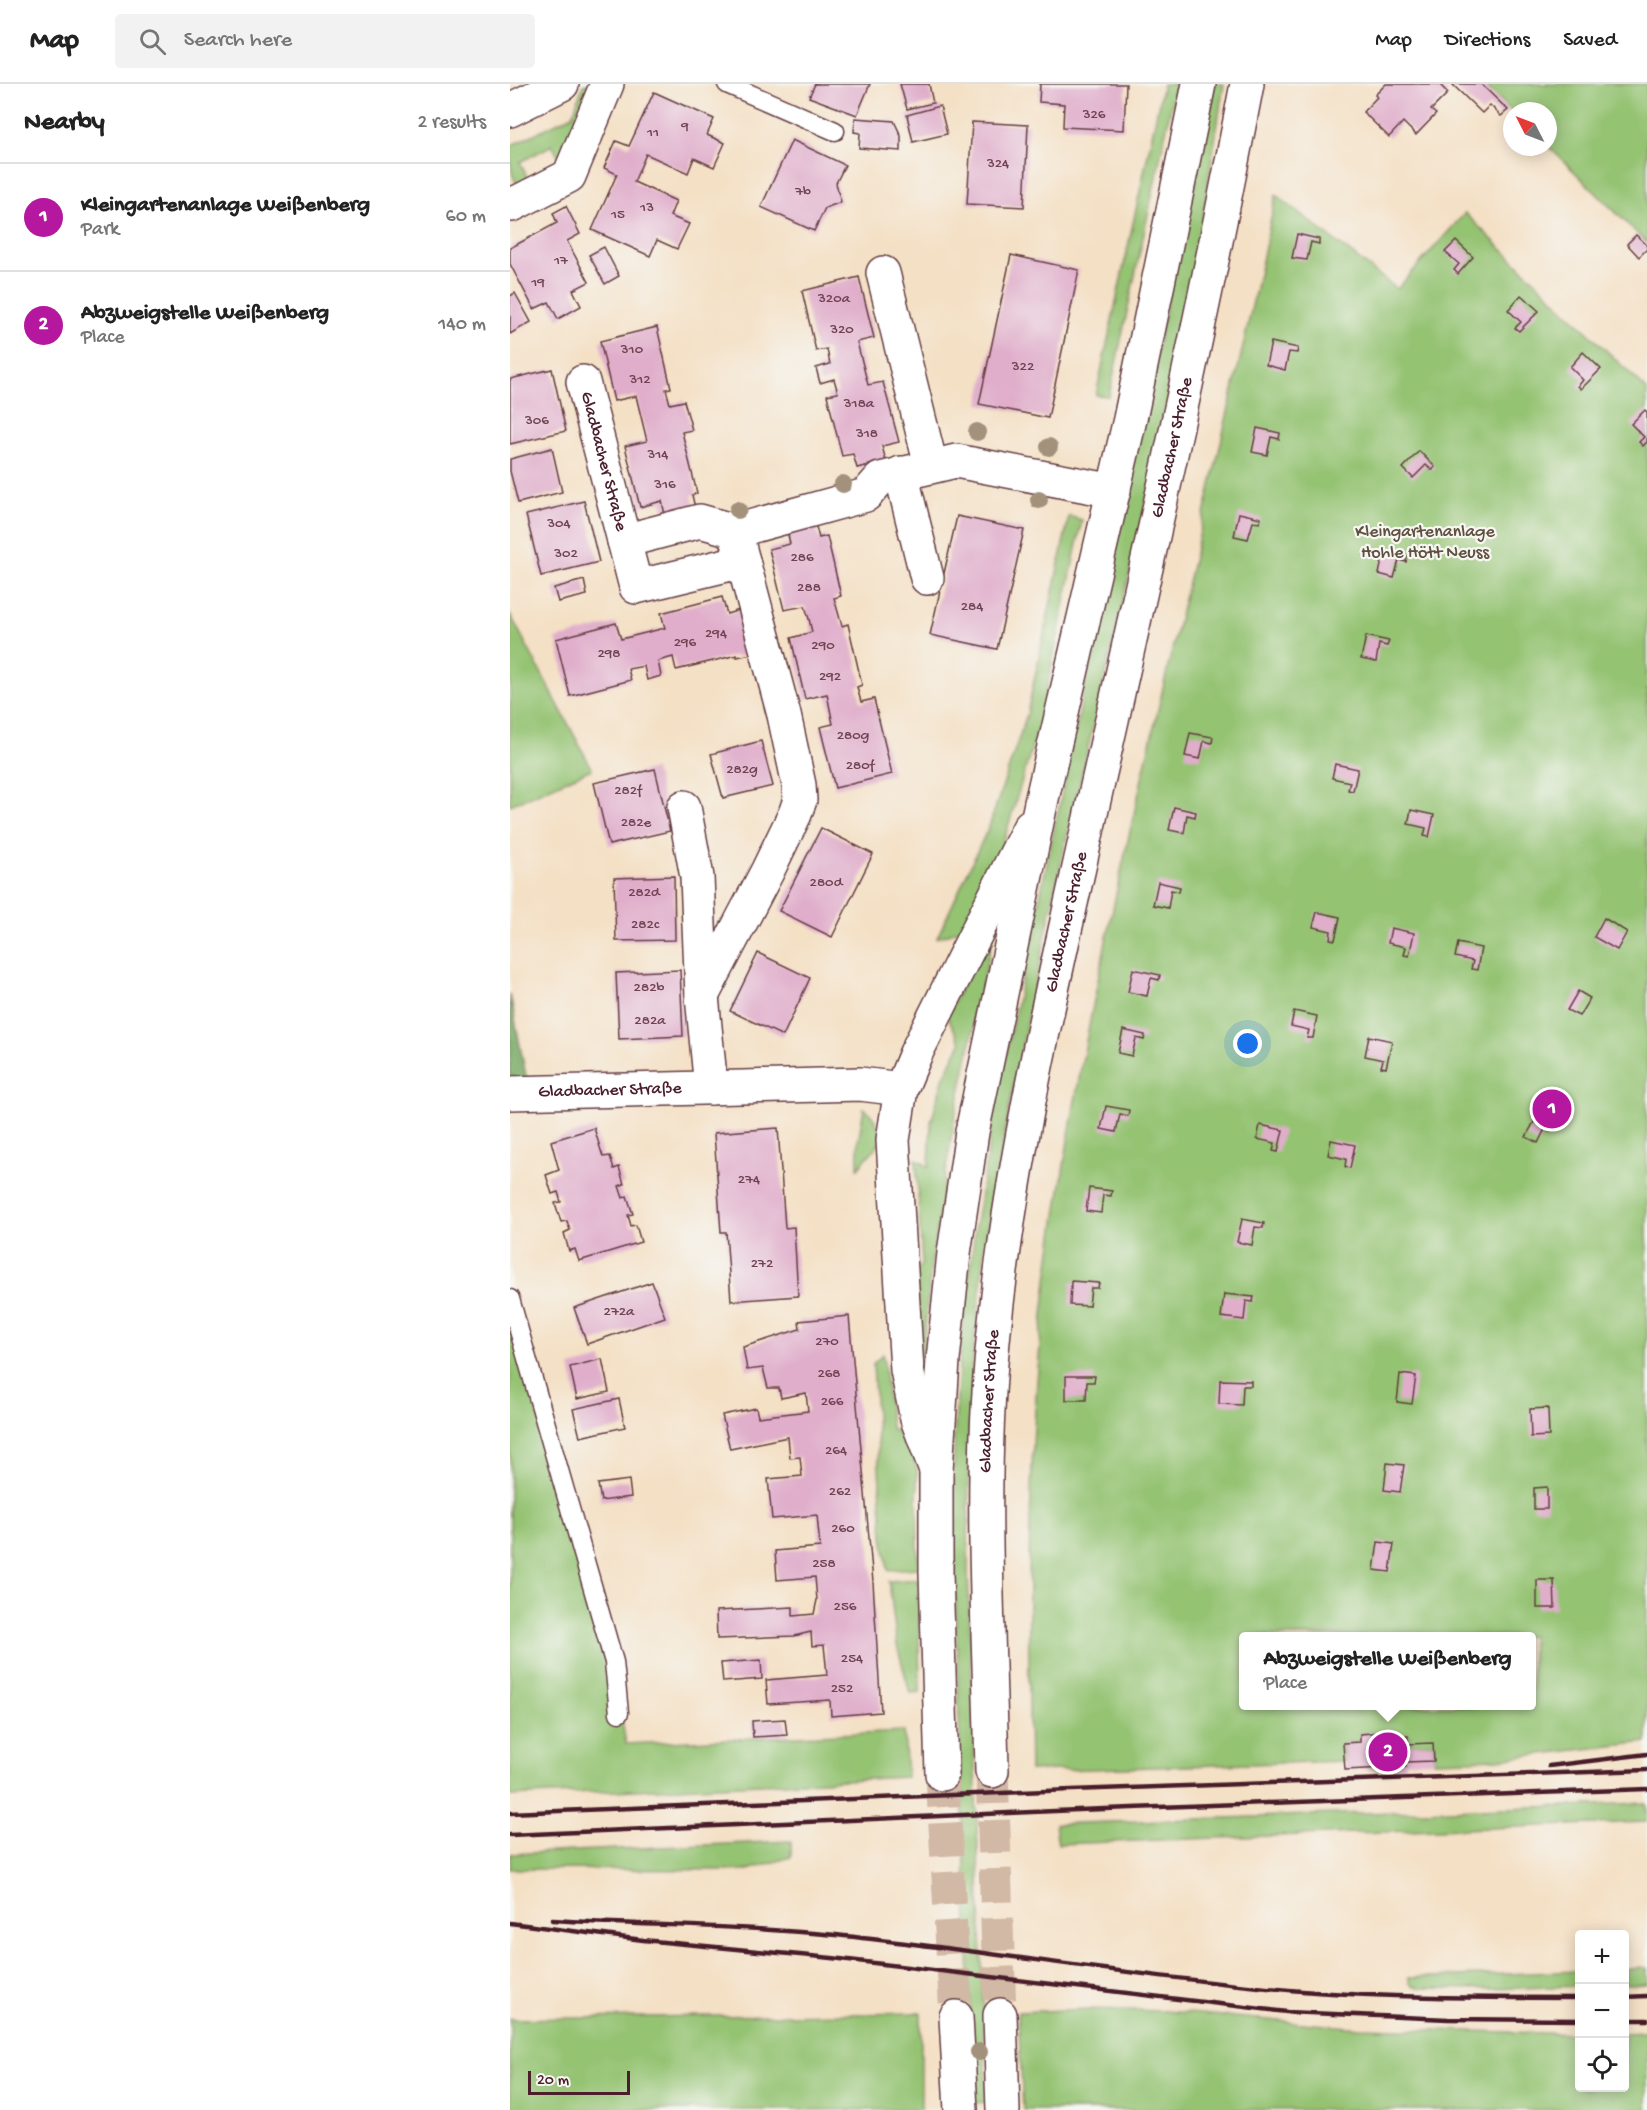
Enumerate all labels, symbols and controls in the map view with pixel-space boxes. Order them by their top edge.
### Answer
search box [115,14,535,68]
text: Map [30,25,79,58]
icon: search [136,25,169,58]
text: Search here [184,28,292,54]
text: Map [1375,29,1412,54]
text: Directions [1445,29,1530,54]
text: Saved [1563,29,1617,54]
north arrow [1503,102,1557,156]
house number: 326 [1082,106,1106,124]
text: Nearby [24,108,105,139]
text: 2 results [417,112,486,135]
house number: 9 [680,118,689,136]
house number: 11 [646,124,659,142]
house number: 324 [986,155,1009,173]
house number: 7b [794,183,811,201]
text: Kleingartenanlage Weißenberg [81,193,370,219]
house number: 13 [639,199,654,217]
text: 1 [39,206,48,229]
text: 60 m [446,206,486,229]
house number: 15 [610,206,625,224]
text: Park [81,219,119,242]
house number: 17 [553,252,569,270]
house number: 19 [530,274,545,292]
house number: 320a [817,290,851,308]
text: Abzweigstelle Weißenberg [81,301,329,327]
text: 2 [39,314,48,337]
text: 140 m [438,314,486,337]
house number: 320 [829,321,854,339]
text: Place [81,327,125,350]
house number: 310 [620,341,644,359]
house number: 322 [1011,358,1034,376]
house number: 312 [628,371,651,389]
street label: Gladbacher Straße [1147,375,1198,520]
street label: Gladbacher Straße [575,389,632,534]
house number: 318a [843,395,875,413]
house number: 306 [524,412,549,430]
house number: 318 [855,425,878,443]
house number: 314 [647,446,668,464]
house number: 316 [653,476,676,494]
house number: 304 [546,515,571,533]
park label: Kleingartenanlage Hohle Hött Neuss [1355,522,1495,564]
house number: 302 [553,545,578,563]
house number: 286 [790,549,814,567]
house number: 288 [797,579,821,597]
house number: 284 [961,598,983,616]
house number: 294 [705,625,727,643]
house number: 296 [674,634,697,652]
house number: 290 [811,637,835,655]
house number: 298 [597,645,621,663]
house number: 292 [819,668,841,686]
house number: 280g [837,727,869,745]
house number: 280f [846,757,876,775]
house number: 282g [726,761,758,779]
house number: 282f [614,782,643,800]
house number: 282e [621,814,652,832]
street label: Gladbacher Straße [1041,849,1093,994]
house number: 280d [810,874,844,892]
house number: 282d [628,884,661,902]
house number: 282c [631,916,660,934]
house number: 282b [634,979,665,997]
house number: 282a [634,1012,666,1030]
your location [1233,1029,1262,1058]
street label: Gladbacher Straße [538,1078,683,1103]
pin: 1 [1532,1086,1572,1132]
house number: 274 [738,1171,760,1189]
house number: 272 [751,1255,773,1273]
house number: 272a [604,1303,635,1321]
street label: Gladbacher Straße [975,1328,1005,1473]
house number: 270 [815,1333,839,1351]
house number: 268 [817,1365,841,1383]
house number: 266 [821,1393,844,1411]
house number: 264 [825,1442,847,1460]
house number: 262 [829,1483,851,1501]
house number: 260 [831,1520,855,1538]
house number: 258 [812,1555,836,1573]
house number: 256 [834,1598,857,1616]
popup [1239,1632,1536,1710]
text: Abzweigstelle Weißenberg [1264,1647,1511,1673]
house number: 254 [841,1650,863,1668]
text: Place [1264,1673,1307,1696]
house number: 252 [831,1680,853,1698]
pin: 2 [1368,1730,1408,1774]
map controls [1575,1930,1629,2092]
button: + [1575,1930,1629,1984]
button: − [1575,1984,1629,2038]
button: locate [1575,2038,1629,2092]
scale bar [528,2068,630,2096]
text: 20 m [537,2072,569,2091]

